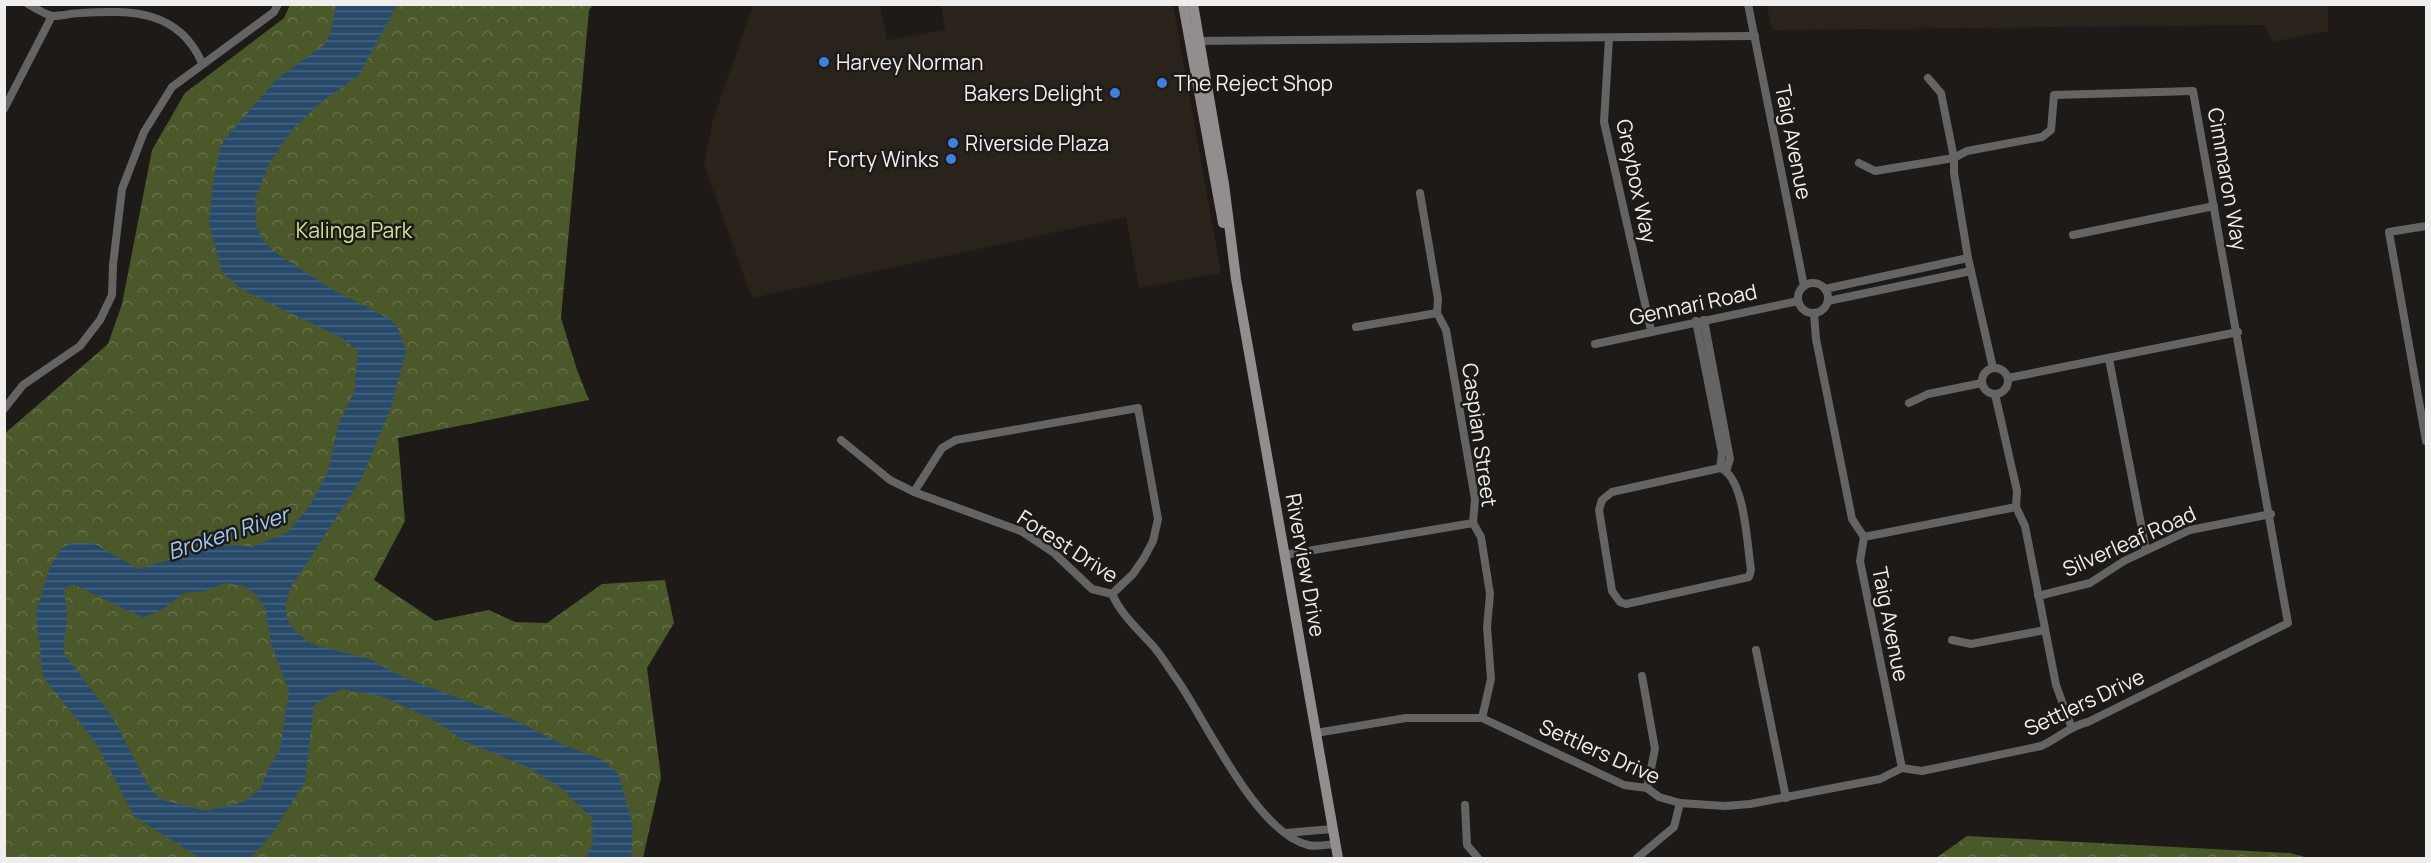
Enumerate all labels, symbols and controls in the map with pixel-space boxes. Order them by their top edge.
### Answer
place label: Harvey Norman [836,48,984,76]
marker: Harvey Norman [817,55,831,69]
place label: The Reject Shop [1174,69,1333,97]
marker: The Reject Shop [1155,76,1169,90]
place label: Bakers Delight [964,79,1103,107]
street label: Taig Avenue [1769,82,1819,202]
marker: Bakers Delight [1108,86,1122,100]
street label: Cimmaron Way [2202,105,2254,253]
street label: Greybox Way [1610,116,1664,246]
place label: Riverside Plaza [965,129,1109,157]
marker: Riverside Plaza [946,136,960,150]
place label: Forty Winks [828,145,939,173]
marker: Forty Winks [944,152,958,166]
park label: Kalinga Park [296,216,413,244]
street label: Gennari Road [1627,277,1759,331]
street label: Caspian Street [1456,361,1504,509]
street label: Riverview Drive [1280,491,1332,639]
water label: Broken River [164,498,295,567]
street label: Silverleaf Road [2058,499,2200,583]
street label: Forest Drive [1012,503,1124,589]
street label: Taig Avenue [1866,564,1916,684]
street label: Settlers Drive [2019,662,2149,742]
street label: Settlers Drive [1535,712,1665,790]

